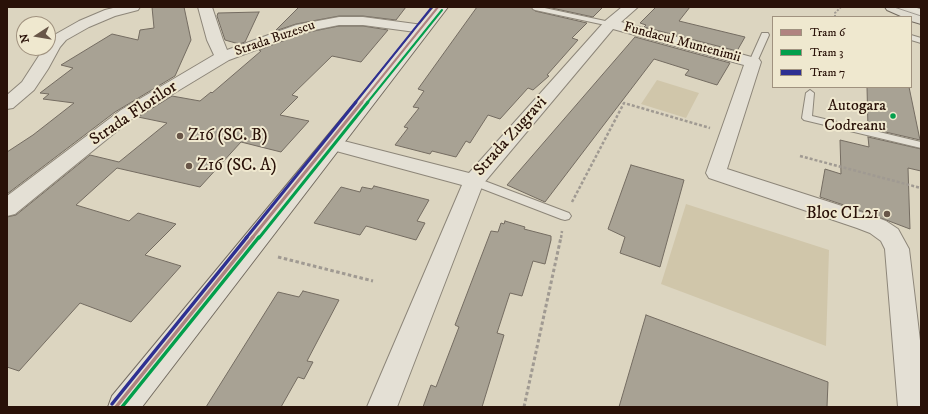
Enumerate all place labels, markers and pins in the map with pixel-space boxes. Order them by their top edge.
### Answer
place label: Autogara Codreanu [824,97,886,135]
marker: Autogara Codreanu [888,111,898,121]
place label: Z16 (SC. B) [188,126,268,146]
marker: Z16 (SC. B) [175,131,185,141]
place label: Z16 (SC. A) [197,156,277,176]
marker: Z16 (SC. A) [184,161,194,171]
place label: Bloc CL21 [806,204,879,224]
marker: Bloc CL21 [882,209,892,219]

